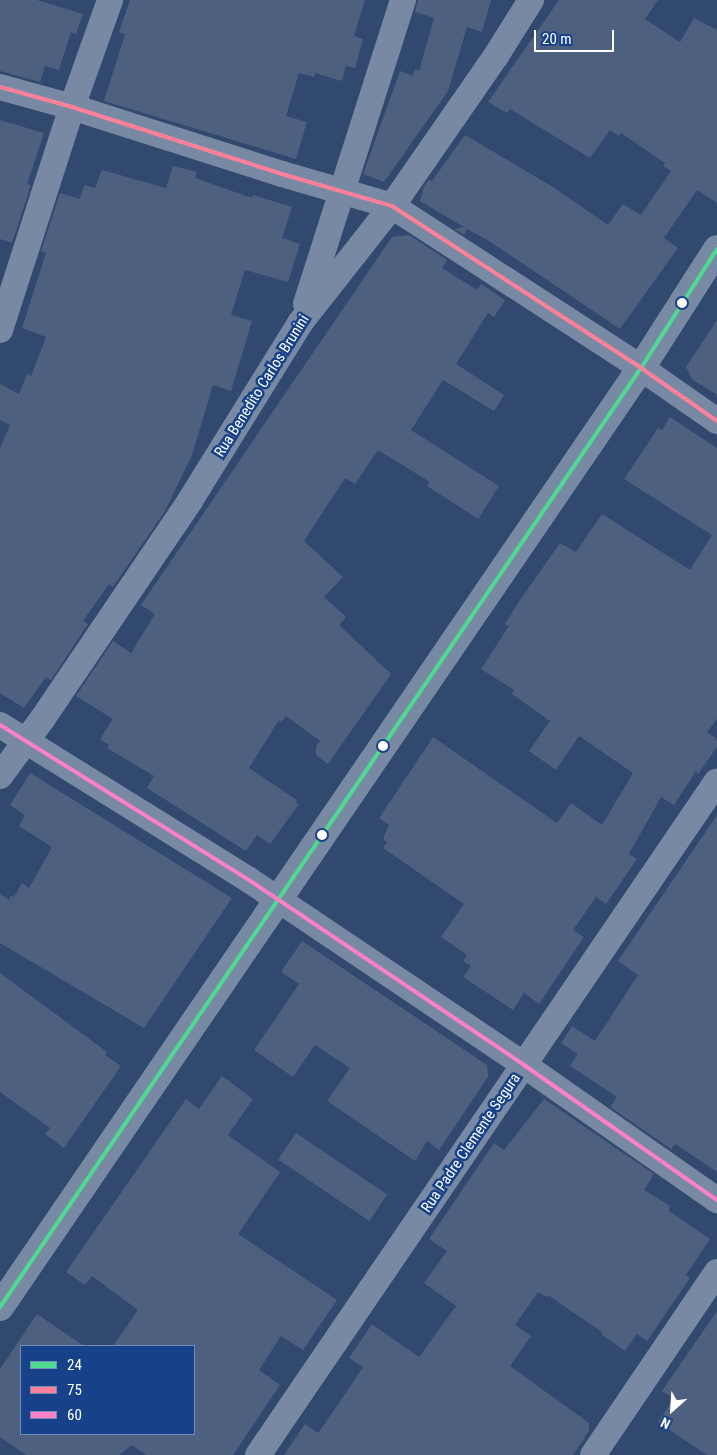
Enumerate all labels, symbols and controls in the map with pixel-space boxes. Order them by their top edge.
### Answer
scale bar [537,20,617,52]
text: 20 m [542,30,572,48]
unlabelled marker [677,298,687,308]
street label: Rua Benedito Carlos Brunini [211,312,313,460]
unlabelled marker [378,741,388,751]
unlabelled marker [317,830,327,840]
street label: Rua Padre Clemente Segura [418,1070,524,1216]
legend [20,1345,195,1435]
text: 24 [67,1356,82,1374]
text: 75 [67,1381,82,1399]
north arrow [647,1385,697,1435]
text: 60 [67,1406,82,1424]
text: N [658,1414,673,1433]

